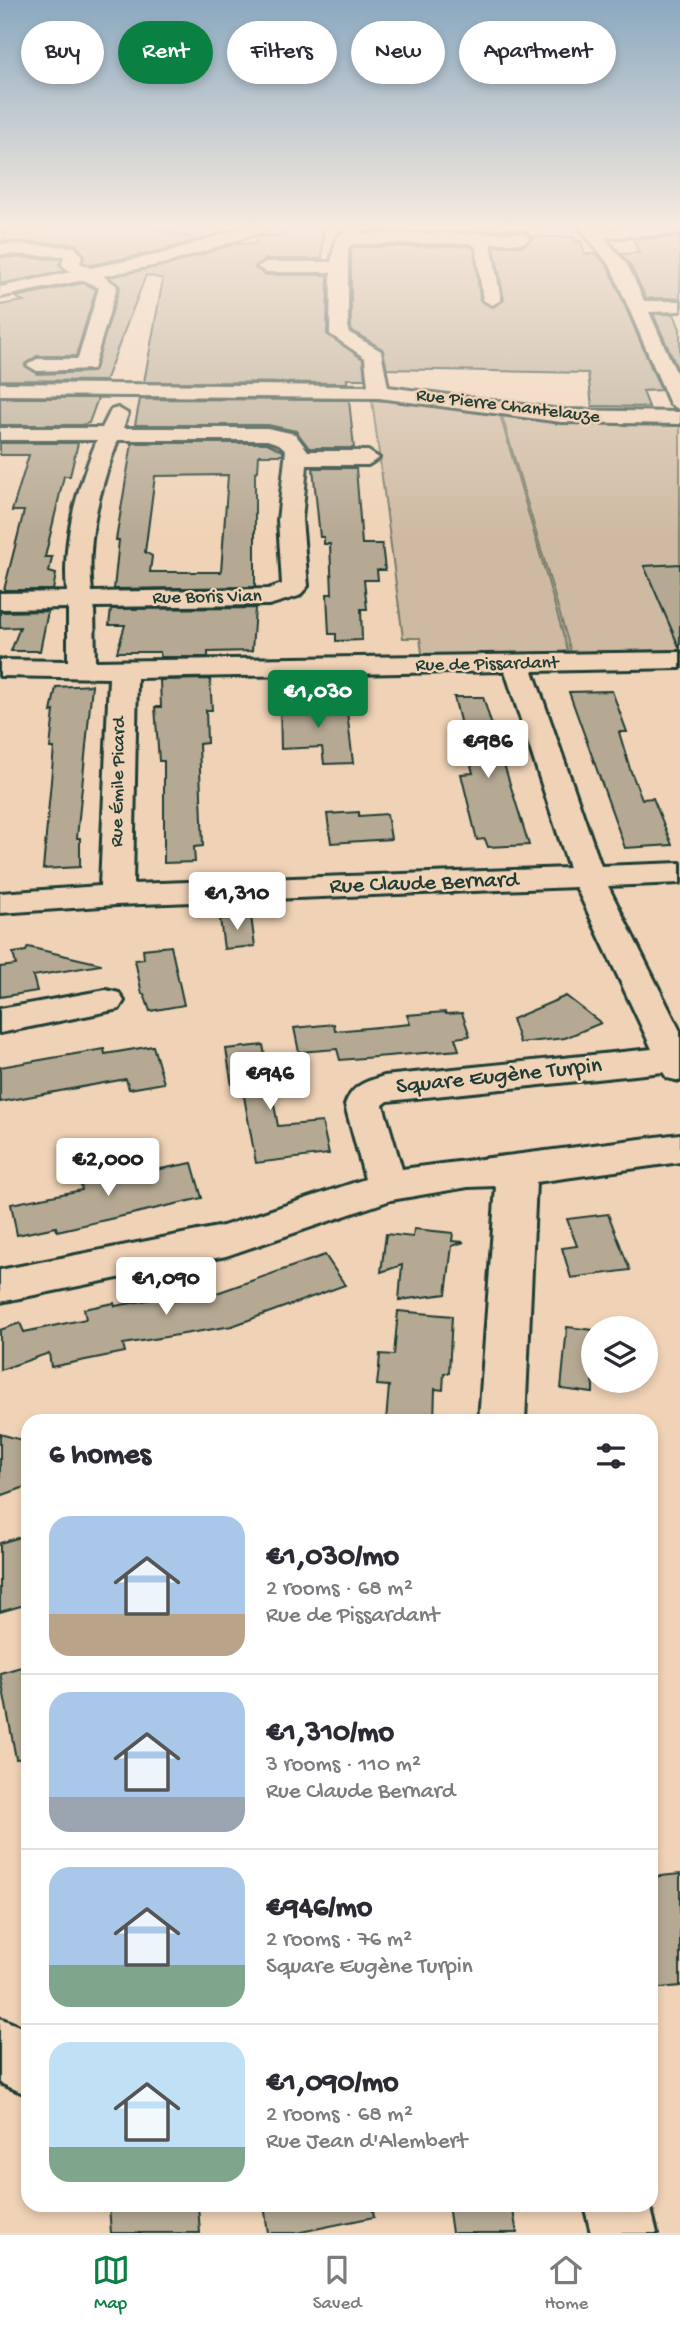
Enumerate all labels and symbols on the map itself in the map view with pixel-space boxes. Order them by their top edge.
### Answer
street label: Rue Pierre Chantelauze [415,384,601,430]
street label: Rue Boris Vian [152,586,262,610]
street label: Rue de Pissardant [415,652,561,678]
pin: €1,030 [261,670,375,730]
street label: Rue Émile Picard [106,715,132,847]
pin: €986 [447,720,529,780]
street label: Rue Claude Bernard [329,867,520,901]
pin: €1,310 [180,872,294,932]
pin: €946 [229,1052,311,1112]
street label: Square Eugène Turpin [395,1053,603,1101]
pin: €2,000 [51,1138,165,1198]
pin: €1,090 [109,1258,223,1317]

